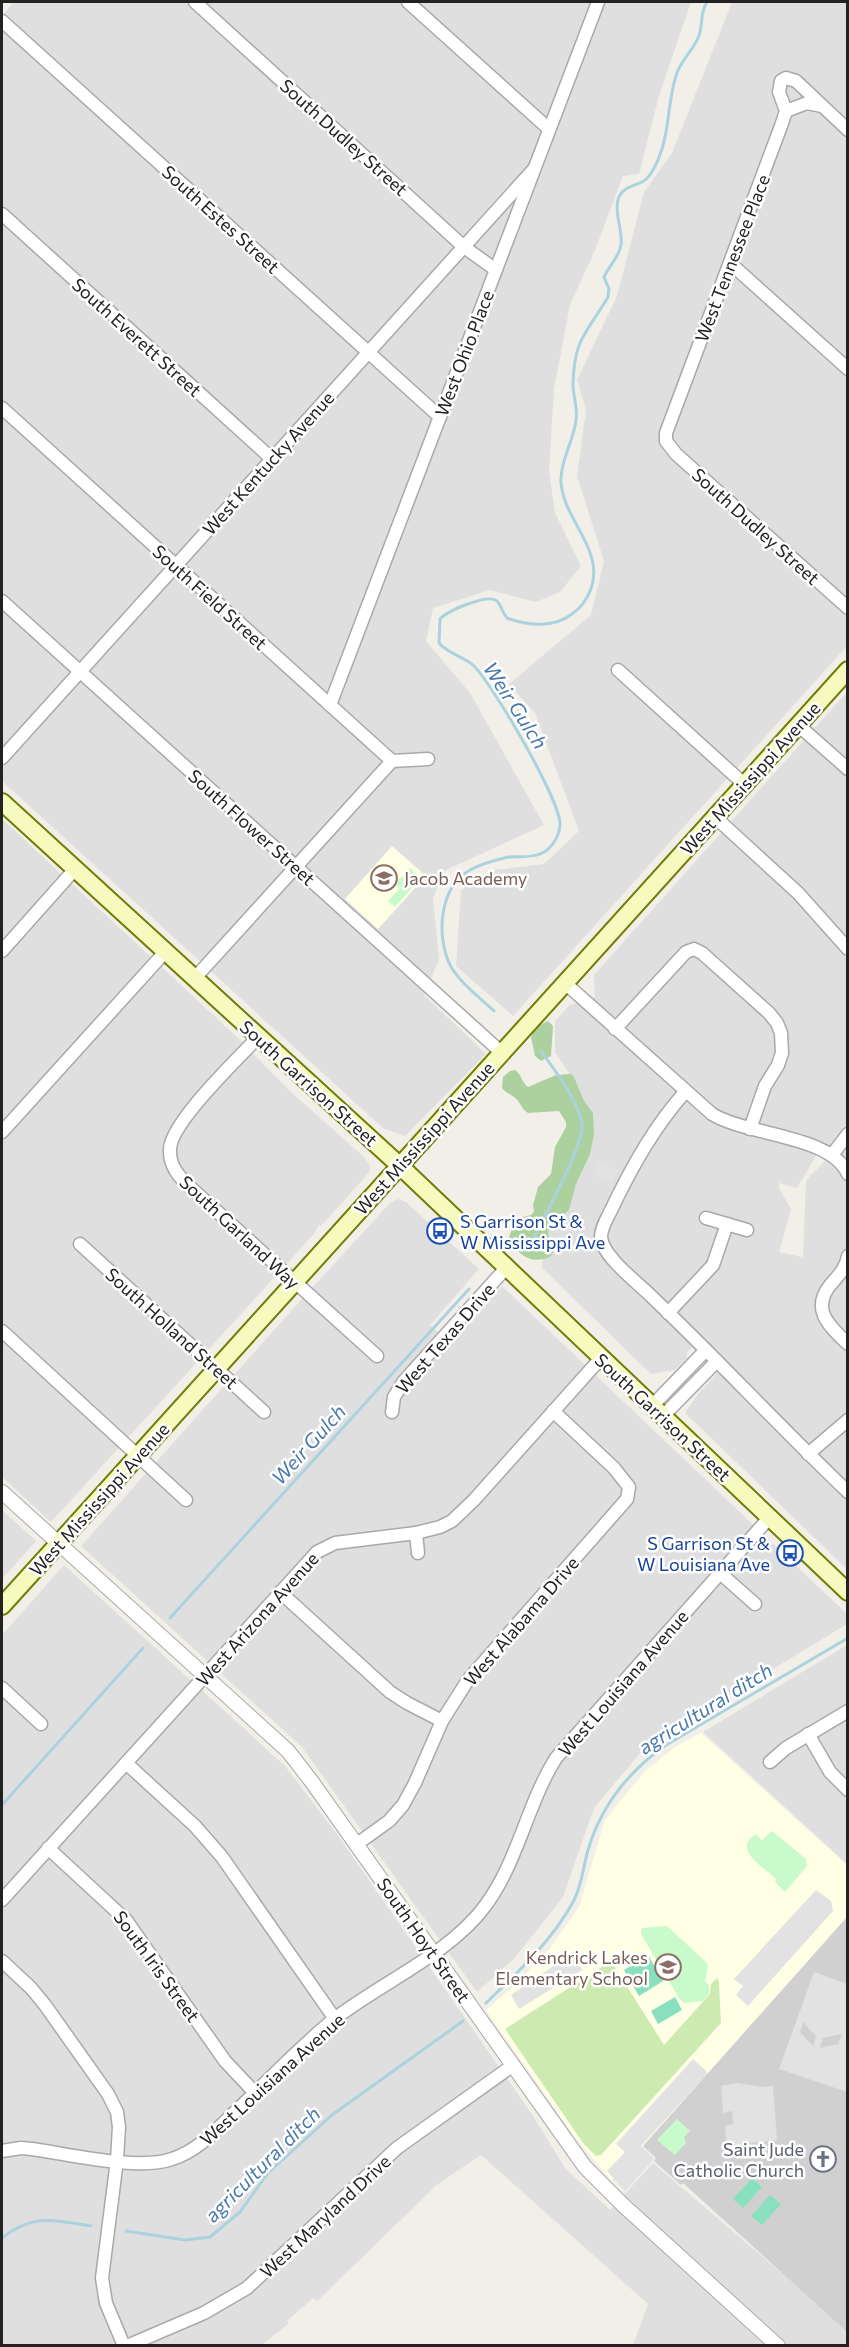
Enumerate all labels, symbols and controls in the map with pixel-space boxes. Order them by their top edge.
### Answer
street label: South Dudley Street [276,74,412,200]
street label: South Estes Street [158,160,284,278]
street label: West Tennessee Place [690,171,774,345]
street label: South Everett Street [68,273,206,401]
street label: West Ohio Place [430,287,498,419]
street label: West Kentucky Avenue [198,387,338,539]
street label: South Dudley Street [688,463,824,589]
street label: South Field Street [148,540,272,654]
water label: Weir Gulch [479,657,553,753]
street label: West Mississippi Avenue [675,697,825,859]
street label: South Flower Street [184,764,320,890]
school or university icon: Jacob Academy [369,863,399,893]
place label: Jacob Academy [404,867,527,889]
street label: South Garrison Street [236,1015,382,1151]
street label: West Mississippi Avenue [349,1057,499,1219]
street label: South Garland Way [175,1171,305,1293]
place label: S Garrison St & W Mississippi Ave [460,1210,605,1253]
bus stop icon: S Garrison St & W Mississippi Ave [425,1216,455,1246]
street label: South Holland Street [101,1263,243,1393]
street label: West Texas Drive [391,1278,499,1398]
street label: South Garrison Street [591,1348,735,1486]
water label: Weir Gulch [266,1399,350,1489]
street label: West Mississippi Avenue [24,1418,174,1580]
place label: S Garrison St & W Louisiana Ave [637,1532,770,1575]
bus stop icon: S Garrison St & W Louisiana Ave [775,1538,805,1568]
street label: West Arizona Avenue [191,1547,323,1691]
street label: West Alabama Drive [459,1552,583,1690]
street label: West Louisiana Avenue [553,1605,693,1761]
water label: agricultural ditch [634,1657,776,1759]
street label: South Hoyt Street [373,1873,475,2007]
street label: South Iris Street [109,1906,205,2026]
place label: Kendrick Lakes Elementary School [495,1946,648,1989]
school or university icon: Kendrick Lakes Elementary School [653,1952,683,1982]
street label: West Louisiana Avenue [195,2008,349,2150]
water label: agricultural ditch [199,2101,325,2227]
place label: Saint Jude Catholic Church [673,2138,804,2181]
church icon: Saint Jude Catholic Church [808,2144,838,2174]
street label: West Maryland Drive [255,2150,395,2282]

